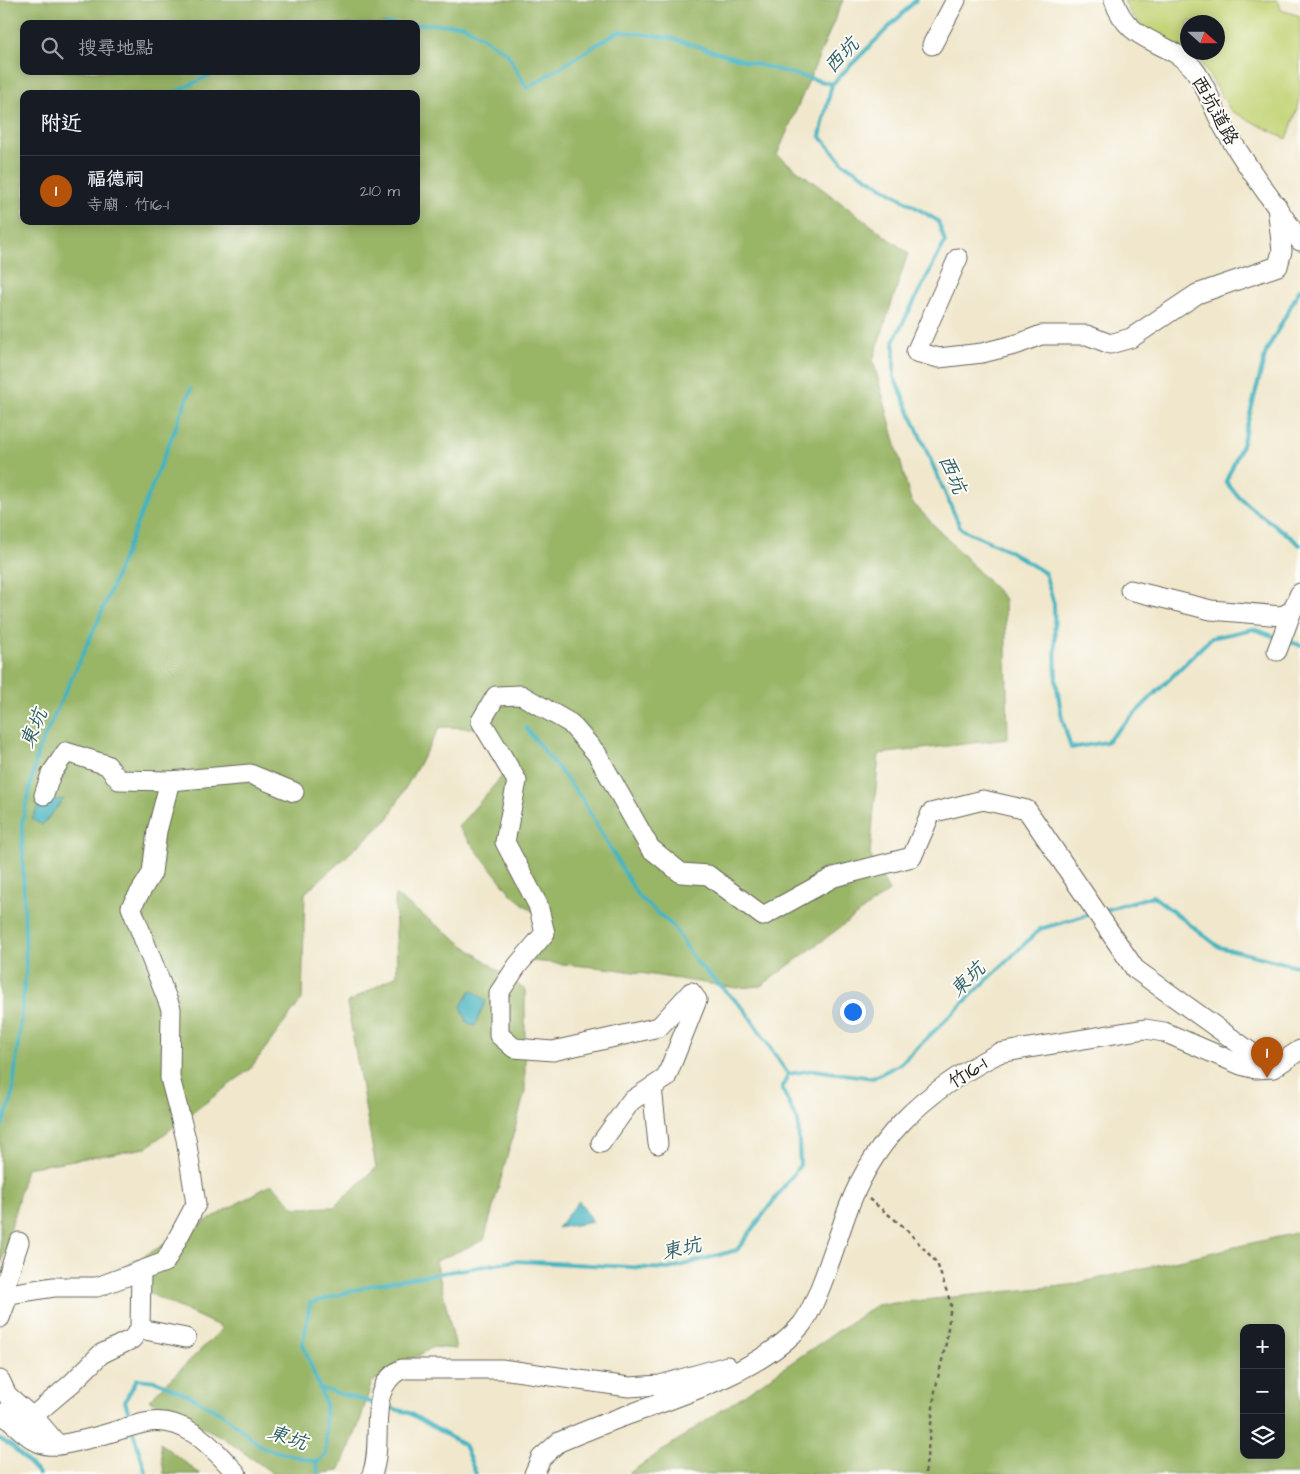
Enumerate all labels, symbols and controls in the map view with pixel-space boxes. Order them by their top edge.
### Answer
north arrow [1180,15,1225,60]
search box [20,20,420,75]
water label: 西坑 [818,30,867,80]
icon: search [38,34,66,62]
text: 搜尋地點 [78,35,154,62]
street label: 西坑道路 [1184,71,1245,151]
text: 附近 [40,109,82,138]
text: 福德祠 [87,166,144,193]
text: 1 [55,180,57,202]
text: 210 m [360,180,400,202]
text: 寺廟 · 竹16-1 [87,194,169,216]
water label: 西坑 [931,450,974,500]
water label: 東坑 [13,703,55,752]
water label: 東坑 [944,954,993,1004]
your location [840,999,866,1025]
pin: 1 [1251,1037,1283,1078]
street label: 竹16-1 [943,1050,993,1096]
water label: 東坑 [659,1231,706,1267]
map controls [1240,1324,1285,1459]
button: + [1240,1324,1285,1369]
button: − [1240,1369,1285,1414]
button: layers [1240,1414,1285,1459]
water label: 東坑 [264,1418,313,1458]

